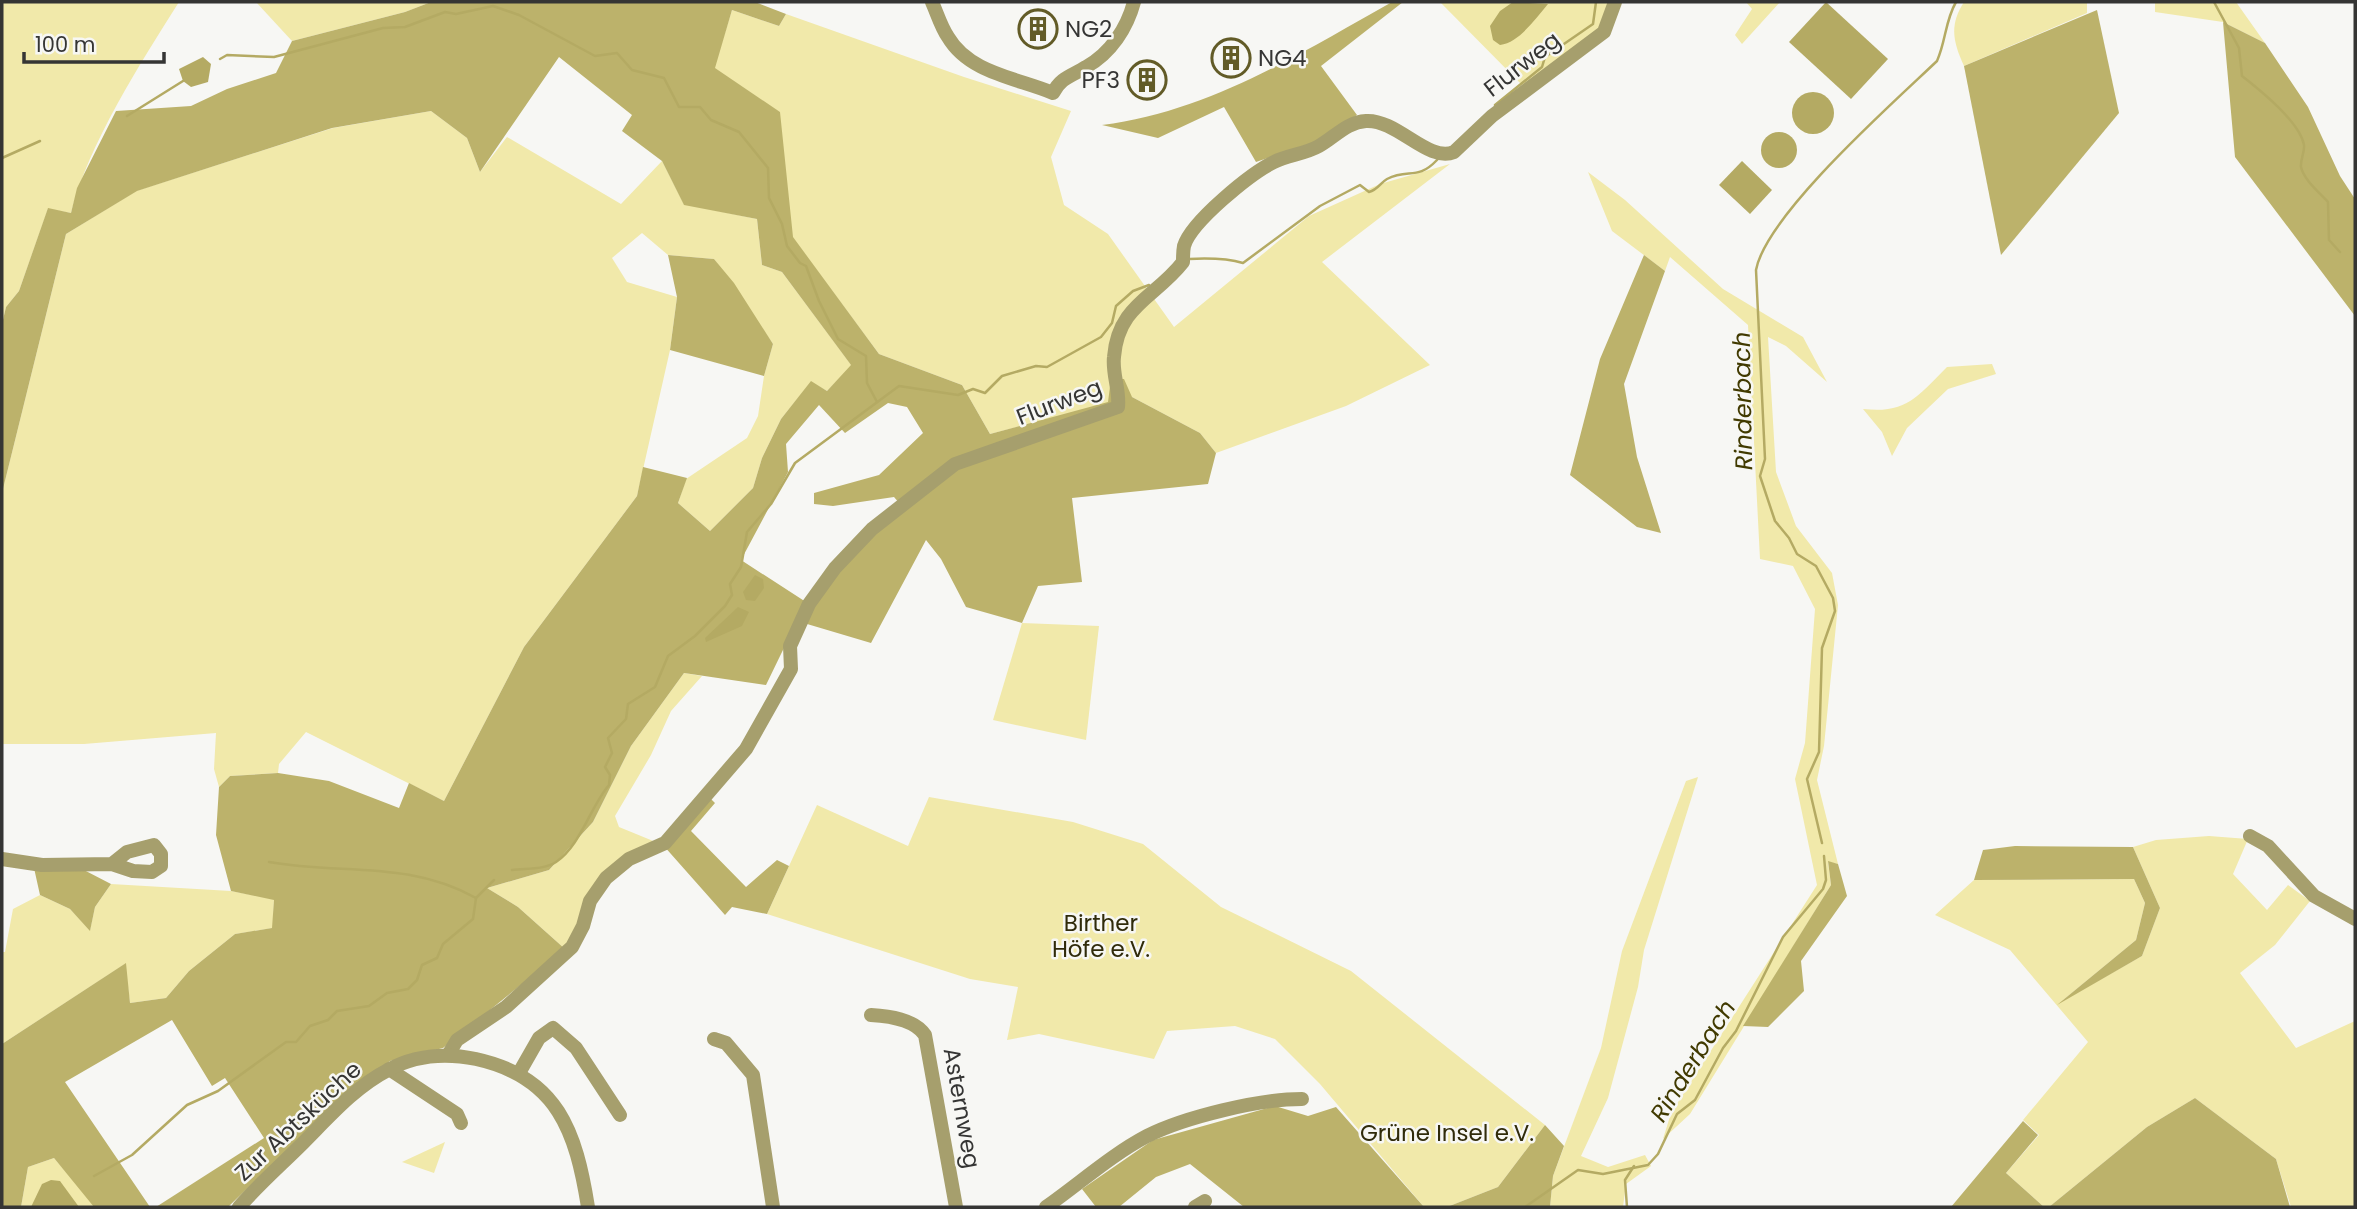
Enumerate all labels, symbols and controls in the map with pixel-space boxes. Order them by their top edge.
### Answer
building icon: NG2 [1017,8,1059,50]
place label: NG2 [1065,13,1112,45]
scale bar [24,21,164,65]
street label: Flurweg [1477,24,1567,104]
text: 100 m [35,30,95,59]
building icon: NG4 [1210,37,1252,79]
place label: NG4 [1258,42,1307,74]
building icon: PF3 [1126,59,1168,101]
place label: PF3 [1082,64,1120,96]
water label: Rinderbach [1725,332,1760,470]
street label: Flurweg [1012,371,1106,433]
park label: Birther Höfe e.V. [1052,907,1150,965]
water label: Rinderbach [1642,993,1743,1128]
street label: Asternweg [936,1045,988,1171]
street label: Zur Abtsküche [228,1054,368,1188]
park label: Grüne Insel e.V. [1360,1117,1534,1149]

